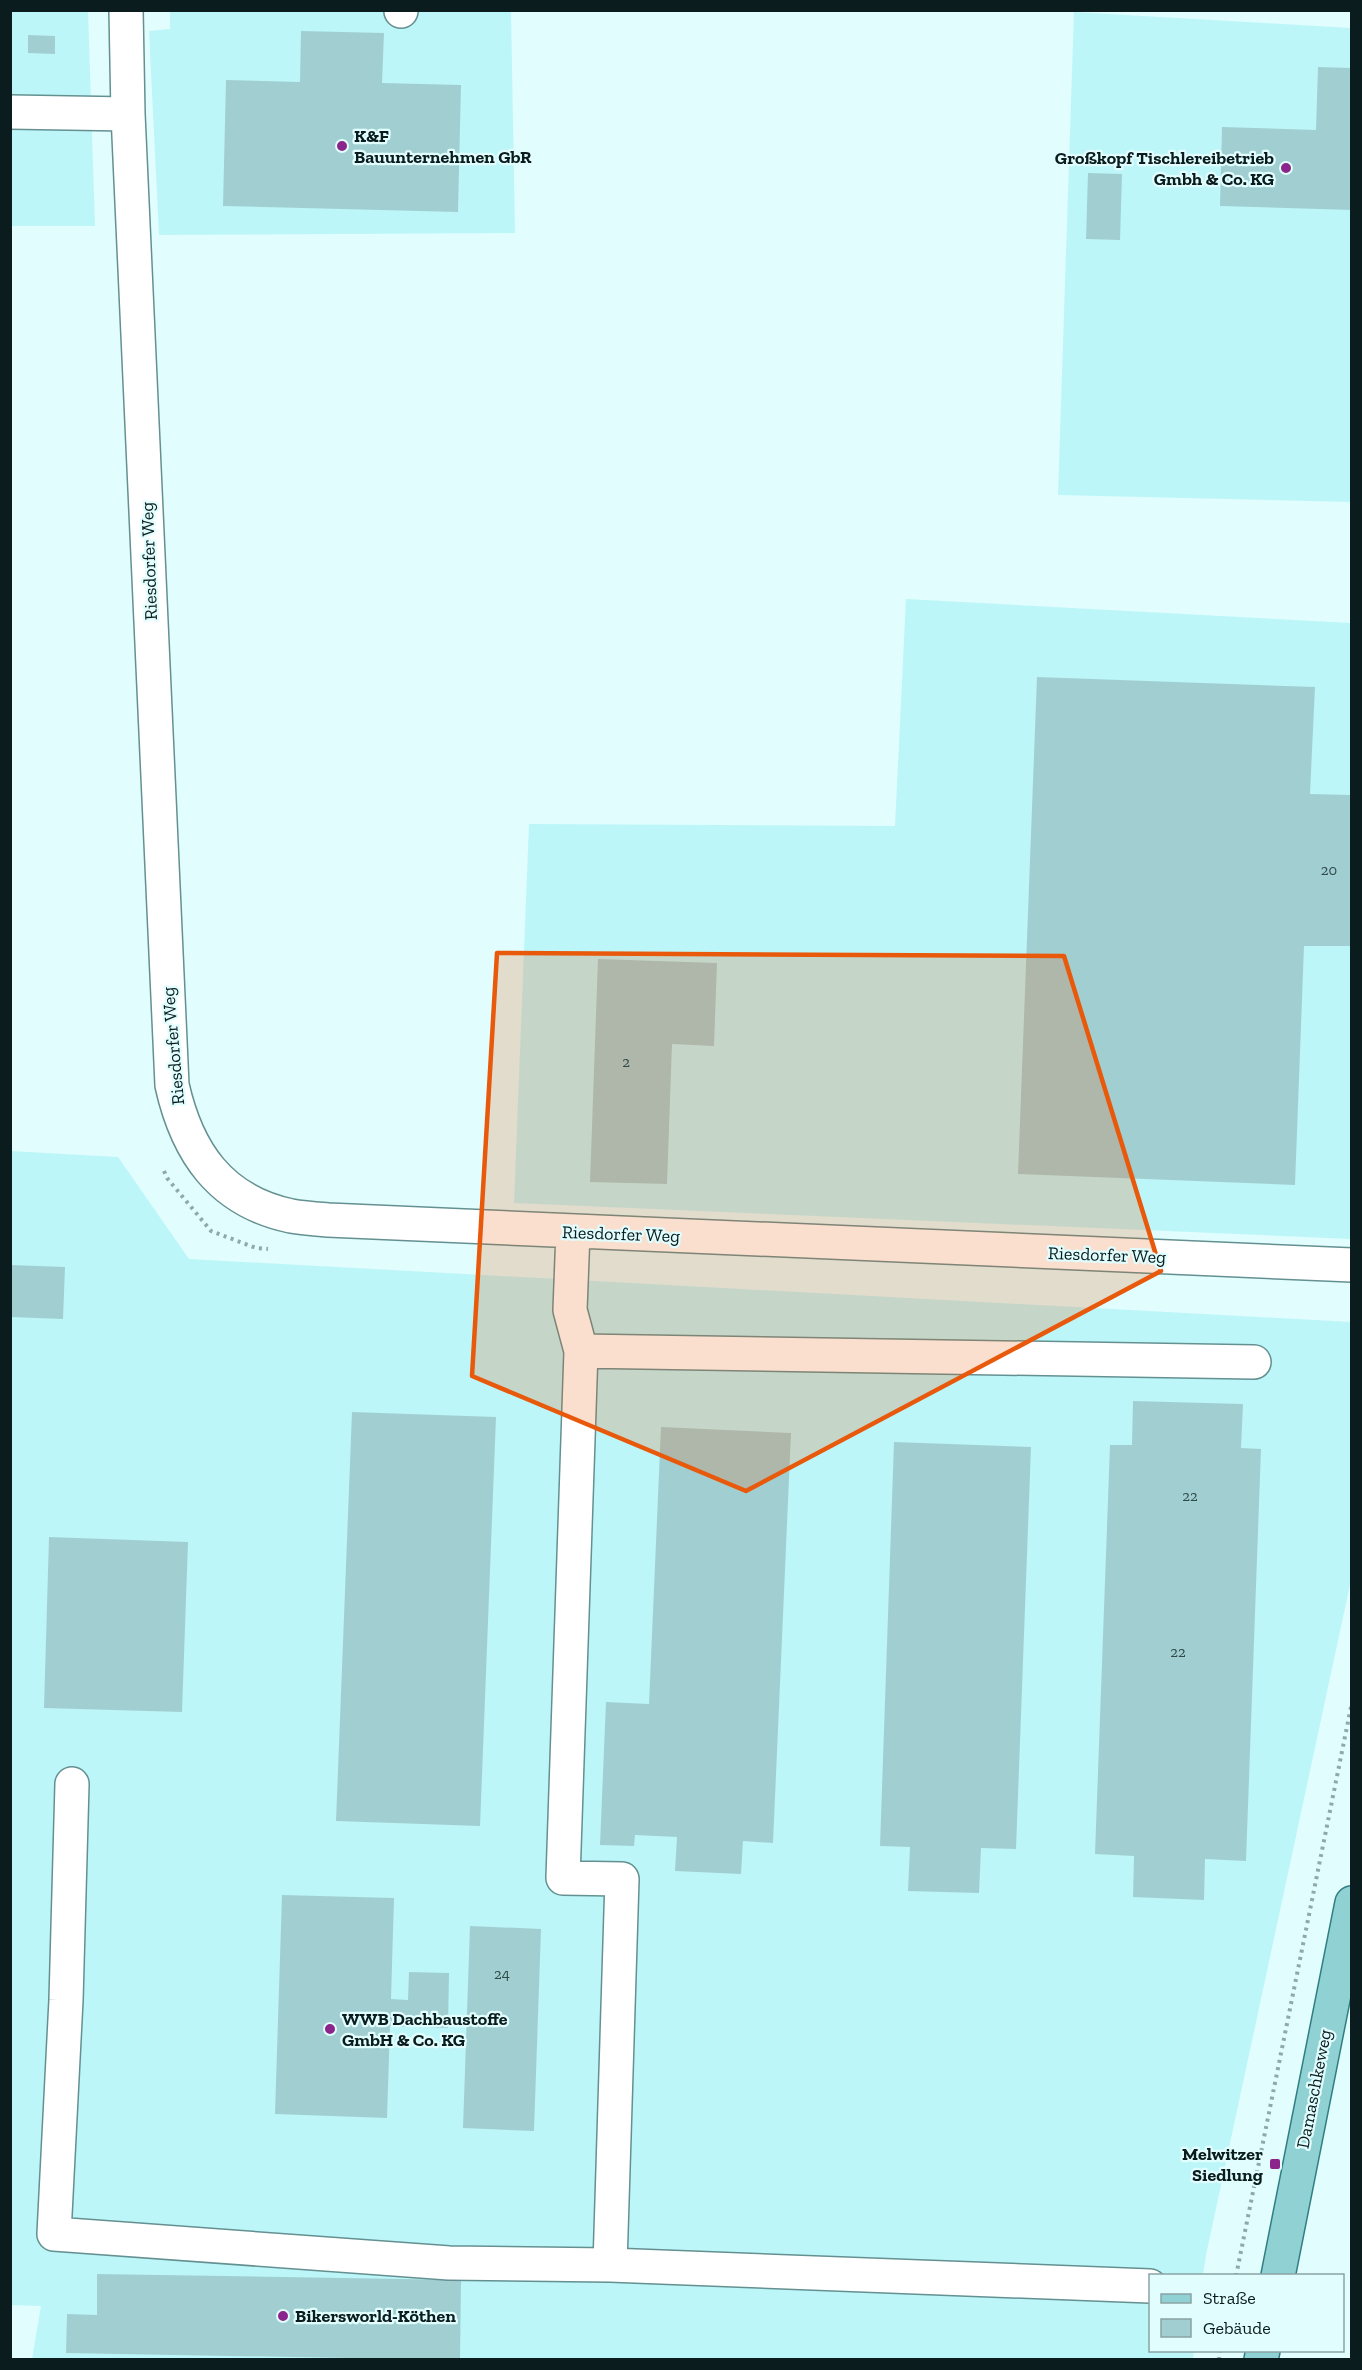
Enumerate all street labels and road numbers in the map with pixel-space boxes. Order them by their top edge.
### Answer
street label: Riesdorfer Weg [136,501,162,621]
street label: Riesdorfer Weg [157,986,189,1106]
street label: Riesdorfer Weg [561,1221,681,1247]
street label: Riesdorfer Weg [1047,1242,1167,1268]
street label: Damaschkeweg [1292,2027,1336,2151]

